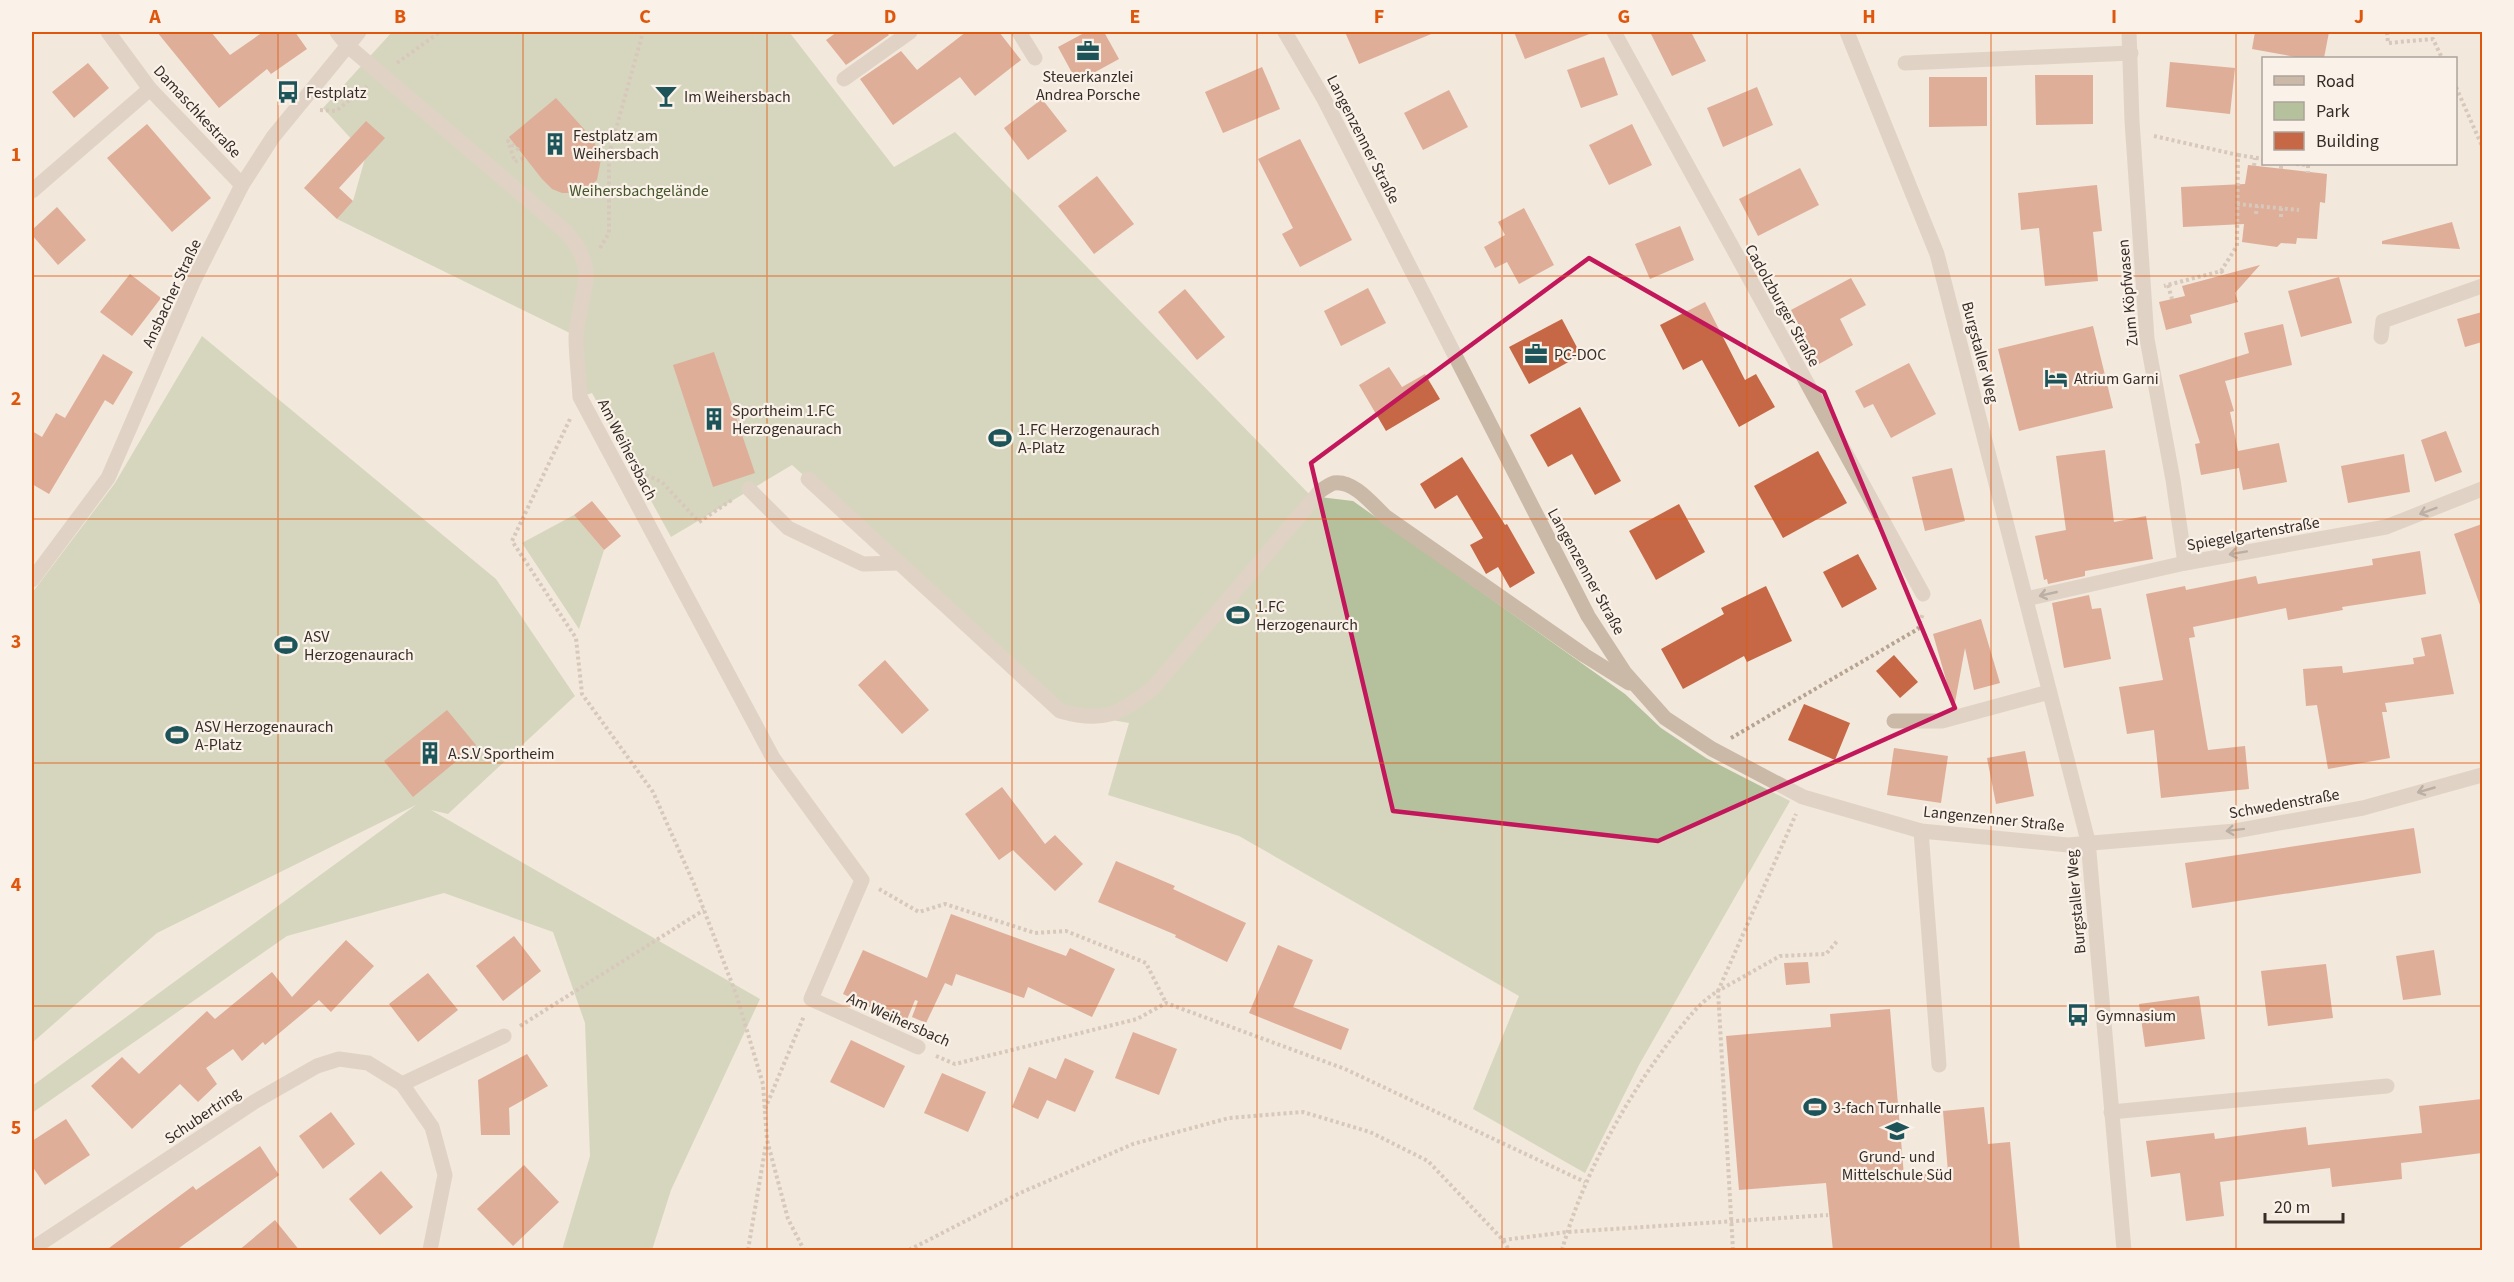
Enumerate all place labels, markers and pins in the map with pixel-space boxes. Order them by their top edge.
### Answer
office icon: Steuerkanzlei Andrea Porsche [1075,38,1101,64]
place label: Steuerkanzlei Andrea Porsche [1036,66,1140,106]
bus stop icon: Festplatz [275,79,301,105]
place label: Festplatz [306,82,367,104]
bar icon: Im Weihersbach [653,83,679,109]
place label: Im Weihersbach [684,86,791,108]
place label: Festplatz am Weihersbach [573,125,659,165]
building icon: Festplatz am Weihersbach [542,131,568,157]
office icon: PC-DOC [1523,341,1549,367]
place label: PC-DOC [1554,344,1606,366]
hotel icon: Atrium Garni [2043,365,2069,391]
place label: Atrium Garni [2074,368,2159,390]
place label: Sportheim 1.FC Herzogenaurach [732,400,842,440]
building icon: Sportheim 1.FC Herzogenaurach [701,406,727,432]
place label: 1.FC Herzogenaurach A-Platz [1018,419,1160,459]
sports icon: 1.FC Herzogenaurach A-Platz [987,425,1013,451]
place label: 1.FC Herzogenaurch [1256,596,1358,636]
sports icon: 1.FC Herzogenaurch [1225,602,1251,628]
place label: ASV Herzogenaurach [304,626,414,666]
sports icon: ASV Herzogenaurach [273,632,299,658]
place label: ASV Herzogenaurach A-Platz [195,716,333,756]
sports icon: ASV Herzogenaurach A-Platz [164,722,190,748]
building icon: A.S.V Sportheim [417,740,443,766]
place label: A.S.V Sportheim [448,743,555,765]
bus stop icon: Gymnasium [2065,1002,2091,1028]
place label: Gymnasium [2096,1005,2176,1027]
sports icon: 3-fach Turnhalle [1802,1094,1828,1120]
place label: 3-fach Turnhalle [1833,1097,1941,1119]
school or university icon: Grund- und Mittelschule Süd [1884,1118,1910,1144]
place label: Grund- und Mittelschule Süd [1842,1146,1952,1186]

